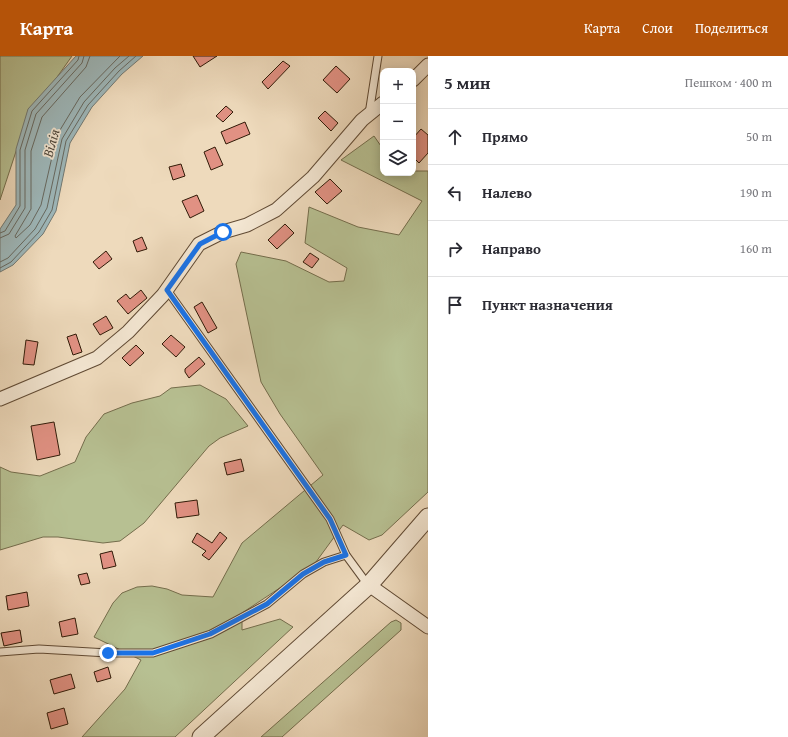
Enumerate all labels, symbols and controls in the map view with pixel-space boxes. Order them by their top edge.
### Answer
text: Карта [20,14,73,42]
text: Карта [584,18,620,38]
text: Слои [642,18,673,38]
text: Поделиться [695,18,768,38]
map controls [380,68,416,176]
button: + [380,68,416,104]
text: 5 мин [444,70,490,95]
text: Пешком · 400 m [685,73,772,92]
button: − [380,104,416,140]
water label: Вілія [37,126,65,160]
icon: ahead [444,126,466,148]
text: Прямо [482,126,528,147]
text: 50 m [746,127,772,146]
button: layers [380,140,416,176]
icon: left [444,182,466,204]
text: Налево [482,182,532,203]
text: 190 m [740,183,772,202]
route start [214,223,232,241]
icon: right [444,238,466,260]
text: Направо [482,238,541,259]
text: 160 m [740,239,772,258]
icon: arrive [444,294,466,316]
text: Пункт назначения [482,294,613,315]
route end [99,644,117,662]

